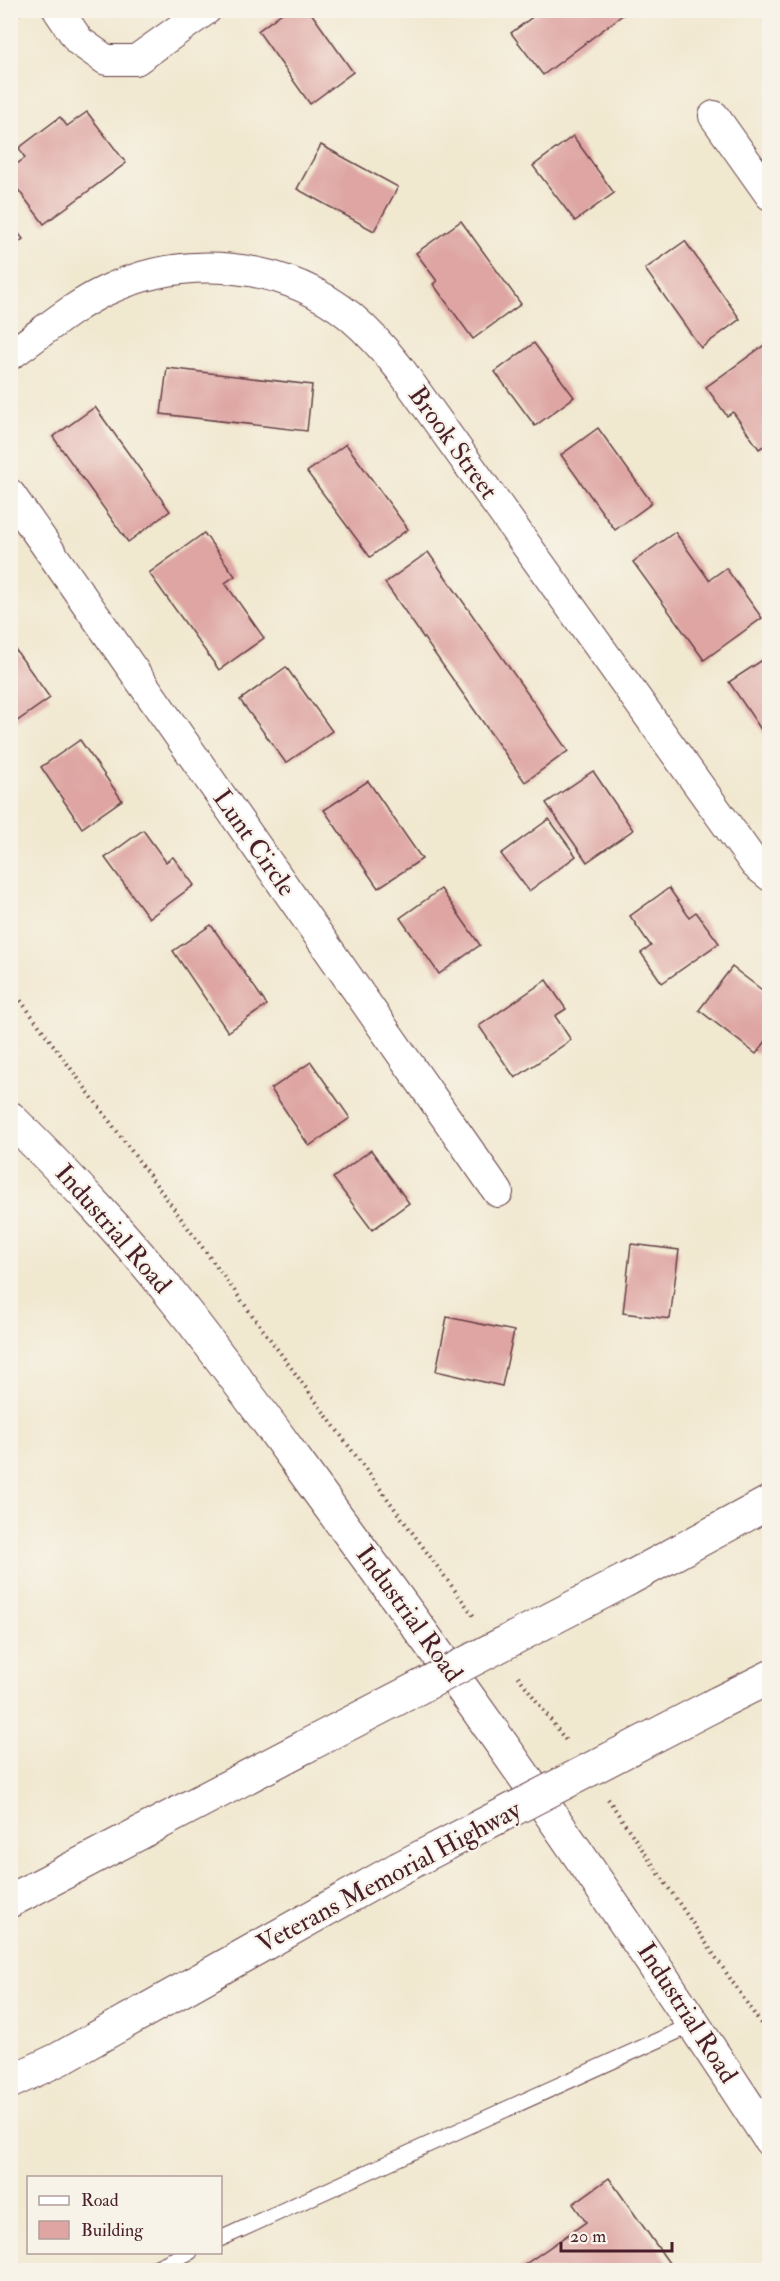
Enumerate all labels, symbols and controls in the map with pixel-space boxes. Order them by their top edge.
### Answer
street label: Brook Street [401,380,505,506]
street label: Lunt Circle [206,784,302,903]
street label: Industrial Road [48,1158,178,1300]
street label: Industrial Road [349,1539,469,1689]
street label: Veterans Memorial Highway [252,1794,527,1960]
street label: Industrial Road [630,1937,744,2089]
legend [27,2176,222,2254]
text: Road [81,2189,119,2212]
scale bar [561,2215,672,2253]
text: Building [81,2219,144,2242]
text: 20 m [570,2225,606,2248]

